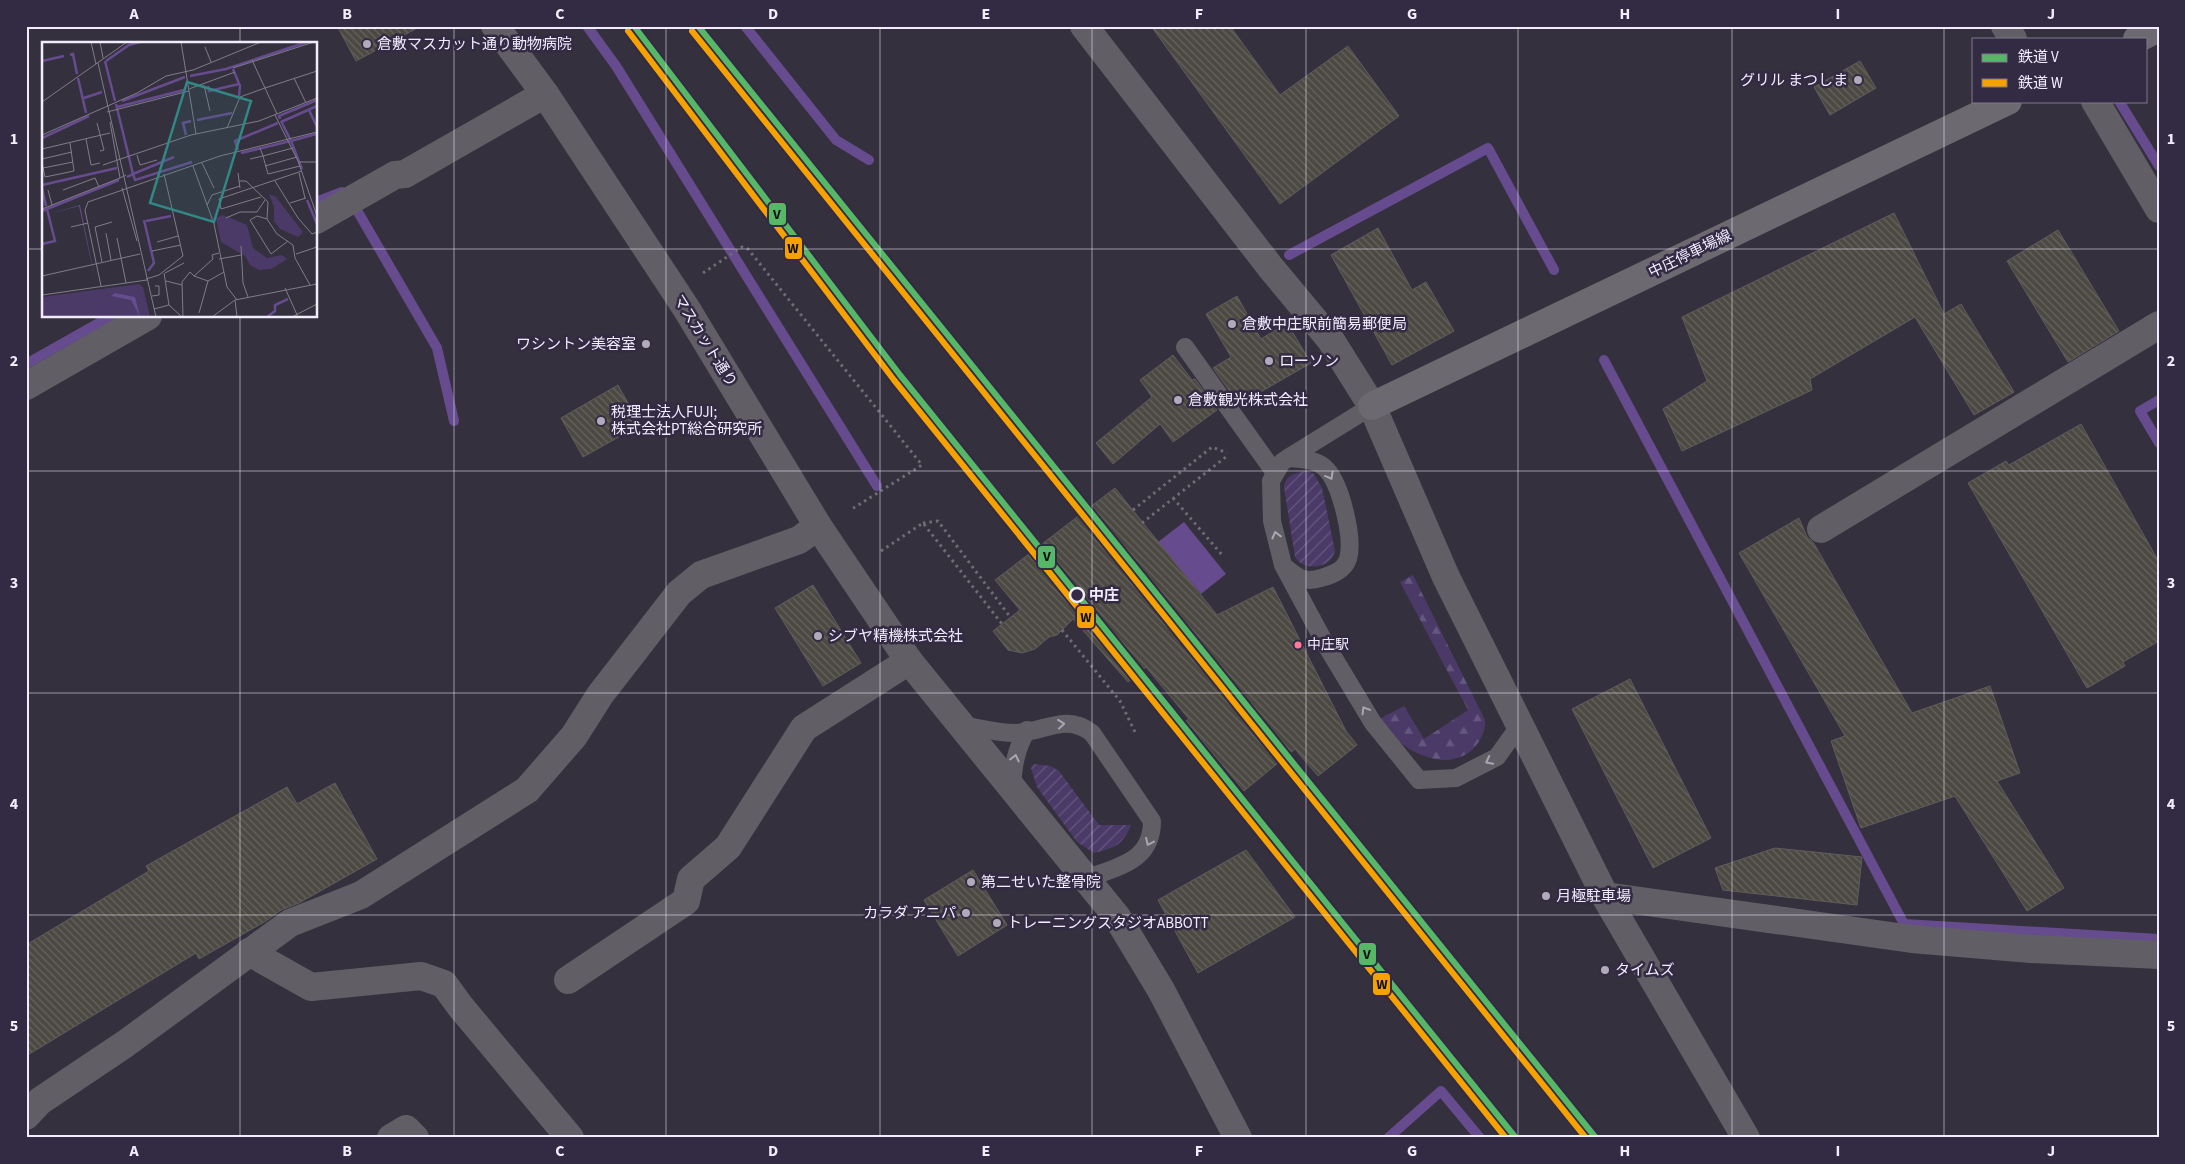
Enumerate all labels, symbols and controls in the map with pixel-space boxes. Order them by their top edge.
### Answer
text: A [128,3,139,25]
text: B [342,3,352,25]
text: C [555,3,565,25]
text: D [768,3,778,25]
text: E [982,3,990,25]
text: F [1195,3,1203,25]
text: G [1407,3,1417,25]
text: H [1620,3,1630,25]
text: I [1836,3,1840,25]
text: J [2047,3,2055,25]
place label: 倉敷マスカット通り動物病院 [377,34,572,55]
marker: 倉敷マスカット通り動物病院 [361,38,373,50]
legend [1972,38,2148,102]
inset map [42,42,318,318]
text: 鉄道 V [2018,47,2059,68]
place label: グリル まつしま [1740,70,1848,91]
text: 鉄道 W [2018,73,2063,94]
marker: グリル まつしま [1852,74,1864,86]
text: 1 [10,128,18,150]
text: 1 [2167,128,2175,150]
line badge: V [768,202,787,226]
text: V [772,205,781,225]
street label: 中庄停車場線 [1645,225,1735,283]
line badge: W [784,236,803,260]
text: W [787,239,799,259]
street label: マスカット通り [668,291,742,391]
place label: 倉敷中庄駅前簡易郵便局 [1242,314,1407,335]
marker: 倉敷中庄駅前簡易郵便局 [1226,318,1238,330]
place label: ワシントン美容室 [516,334,636,355]
marker: ワシントン美容室 [640,338,652,350]
text: 2 [10,350,18,372]
text: 2 [2167,350,2175,372]
place label: ローソン [1279,351,1339,372]
marker: ローソン [1263,355,1275,367]
place label: 倉敷観光株式会社 [1188,390,1308,411]
marker: 倉敷観光株式会社 [1172,394,1184,406]
place label: 税理士法人FUJI; 株式会社PT総合研究所 [611,402,762,440]
marker: 税理士法人FUJI; 株式会社PT総合研究所 [595,415,607,427]
one-way arrow [1323,470,1333,479]
one-way arrow [1271,531,1282,540]
line badge: V [1037,545,1056,569]
text: V [1042,547,1051,567]
text: 3 [10,572,18,594]
text: 3 [2167,572,2175,594]
place label: 中庄 [1089,585,1119,606]
marker: 中庄 [1069,587,1085,603]
line badge: W [1076,605,1095,629]
text: W [1080,608,1092,628]
place label: シブヤ精機株式会社 [828,626,963,647]
marker: シブヤ精機株式会社 [812,630,824,642]
place label: 中庄駅 [1307,635,1349,655]
marker: 中庄駅 [1293,640,1303,650]
one-way arrow [1362,707,1372,716]
one-way arrow [1057,719,1065,730]
one-way arrow [1009,753,1020,762]
one-way arrow [1485,755,1494,765]
text: 4 [10,793,19,815]
text: 4 [2167,793,2176,815]
one-way arrow [1145,836,1155,845]
place label: 第二せいた整骨院 [981,872,1101,893]
marker: 第二せいた整骨院 [965,876,977,888]
place label: 月極駐車場 [1556,886,1631,907]
marker: 月極駐車場 [1540,890,1552,902]
place label: カラダ アニパ [863,903,956,924]
marker: カラダ アニパ [960,907,972,919]
place label: トレーニングスタジオABBOTT [1007,913,1208,934]
marker: トレーニングスタジオABBOTT [991,917,1003,929]
line badge: V [1358,942,1377,966]
text: V [1362,945,1371,965]
place label: タイムズ [1615,960,1675,981]
marker: タイムズ [1599,964,1611,976]
line badge: W [1372,972,1391,996]
text: W [1376,975,1388,995]
text: 5 [10,1015,18,1037]
text: 5 [2167,1015,2175,1037]
text: A [128,1140,139,1162]
text: B [342,1140,352,1162]
text: C [555,1140,565,1162]
text: D [768,1140,778,1162]
text: E [982,1140,990,1162]
text: F [1195,1140,1203,1162]
text: G [1407,1140,1417,1162]
text: H [1620,1140,1630,1162]
text: I [1836,1140,1840,1162]
text: J [2047,1140,2055,1162]

